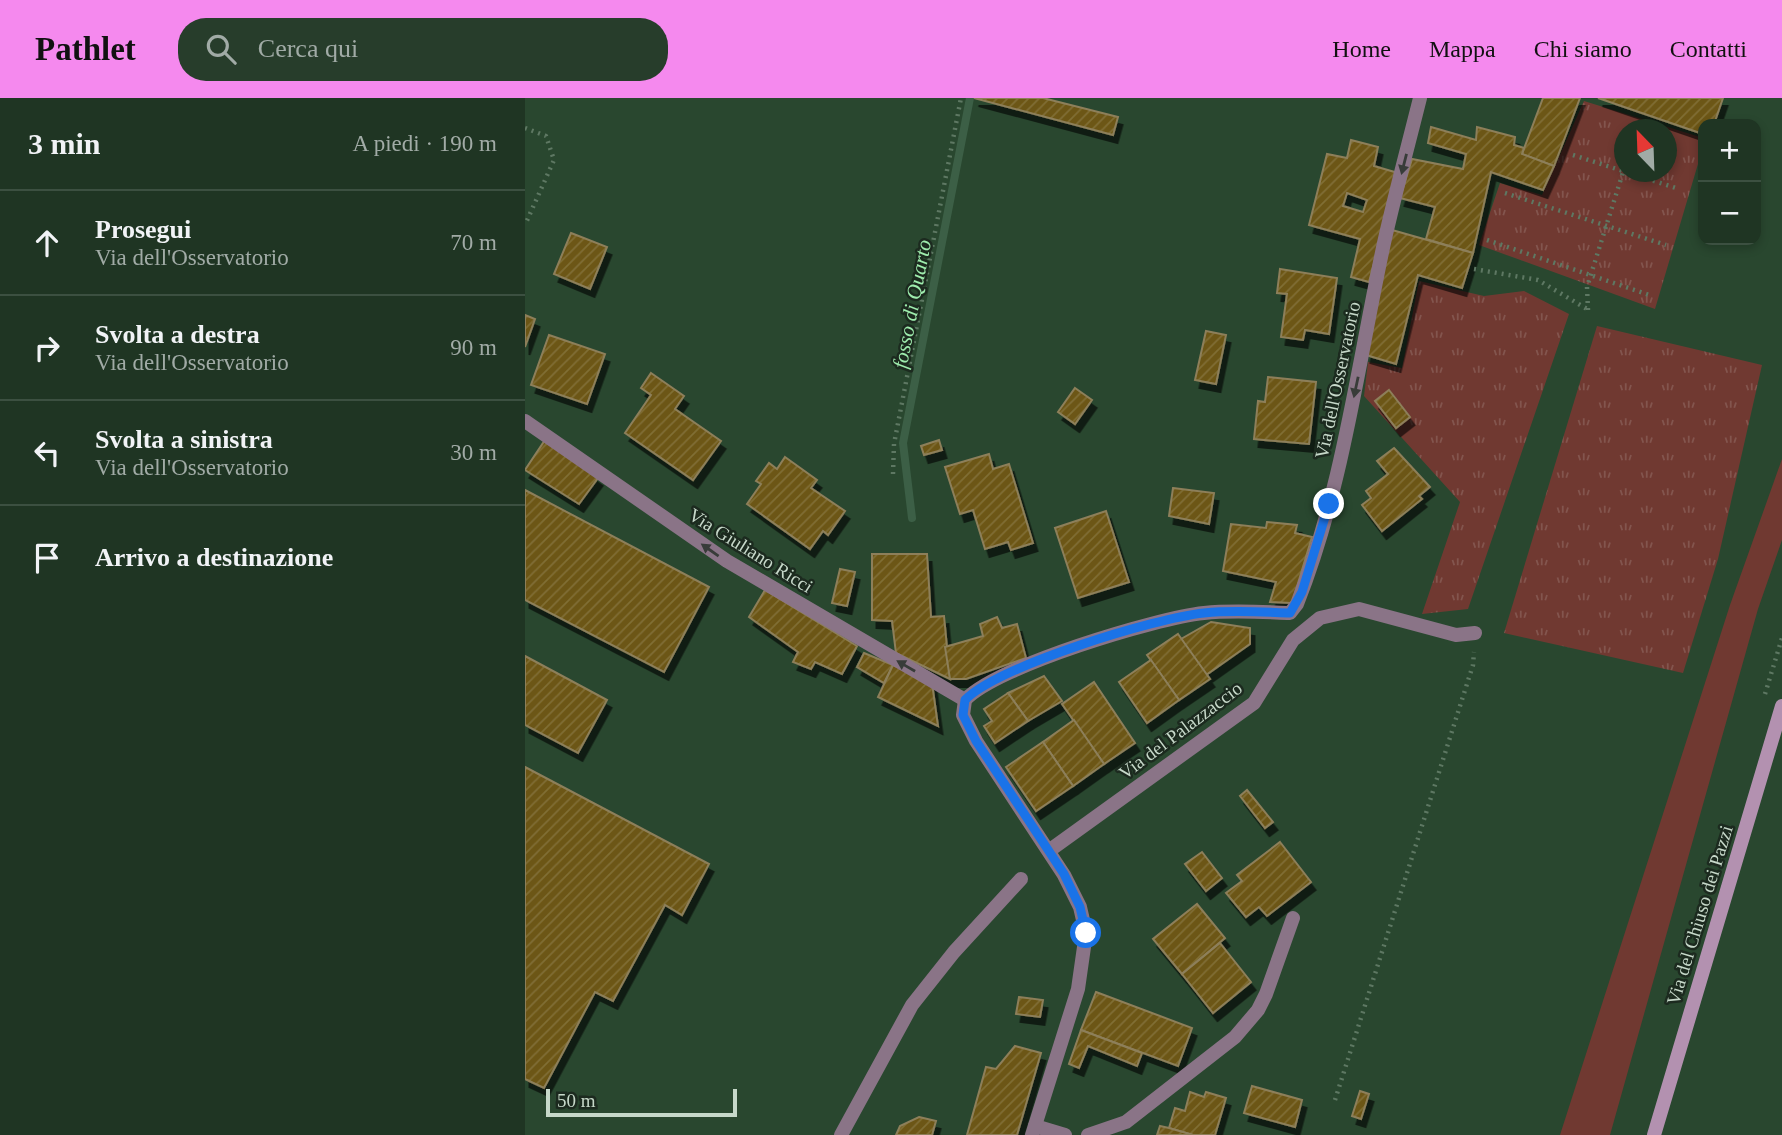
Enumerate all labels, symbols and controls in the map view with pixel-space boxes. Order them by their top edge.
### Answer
search box [178,18,668,81]
icon: search [202,30,240,68]
text: Pathlet [35,31,136,67]
text: Cerca qui [258,34,358,63]
text: Home [1332,36,1391,62]
text: Mappa [1429,36,1496,62]
text: Chi siamo [1534,36,1632,62]
text: Contatti [1670,36,1747,62]
north arrow [1614,119,1677,182]
map controls [1698,119,1761,245]
button: + [1698,119,1761,182]
text: 3 min [28,127,101,160]
text: A piedi · 190 m [353,131,497,156]
one-way arrow [1398,153,1409,175]
button: − [1698,182,1761,245]
text: Prosegui [95,215,191,244]
icon: ahead [28,224,66,262]
text: 70 m [450,230,497,255]
water label: fosso di Quarto [888,238,936,370]
text: Via dell'Osservatorio [95,245,289,270]
street label: Via dell'Osservatorio [1311,300,1364,461]
text: Svolta a destra [95,320,260,349]
icon: right [28,329,66,367]
text: 90 m [450,335,497,360]
text: Via dell'Osservatorio [95,350,289,375]
one-way arrow [1351,376,1362,398]
text: Svolta a sinistra [95,425,273,454]
icon: left [28,434,66,472]
text: 30 m [450,440,497,465]
text: Via dell'Osservatorio [95,455,289,480]
route end [1313,488,1344,519]
street label: Via Giuliano Ricci [685,504,817,597]
icon: arrive [28,539,66,577]
text: Arrivo a destinazione [95,543,333,572]
one-way arrow [701,544,720,557]
one-way arrow [897,659,916,672]
street label: Via del Palazzaccio [1115,677,1246,784]
street label: Via del Chiuso dei Pazzi [1662,823,1737,1007]
route start [1070,917,1101,948]
scale bar [546,1086,737,1118]
text: 50 m [557,1090,596,1111]

